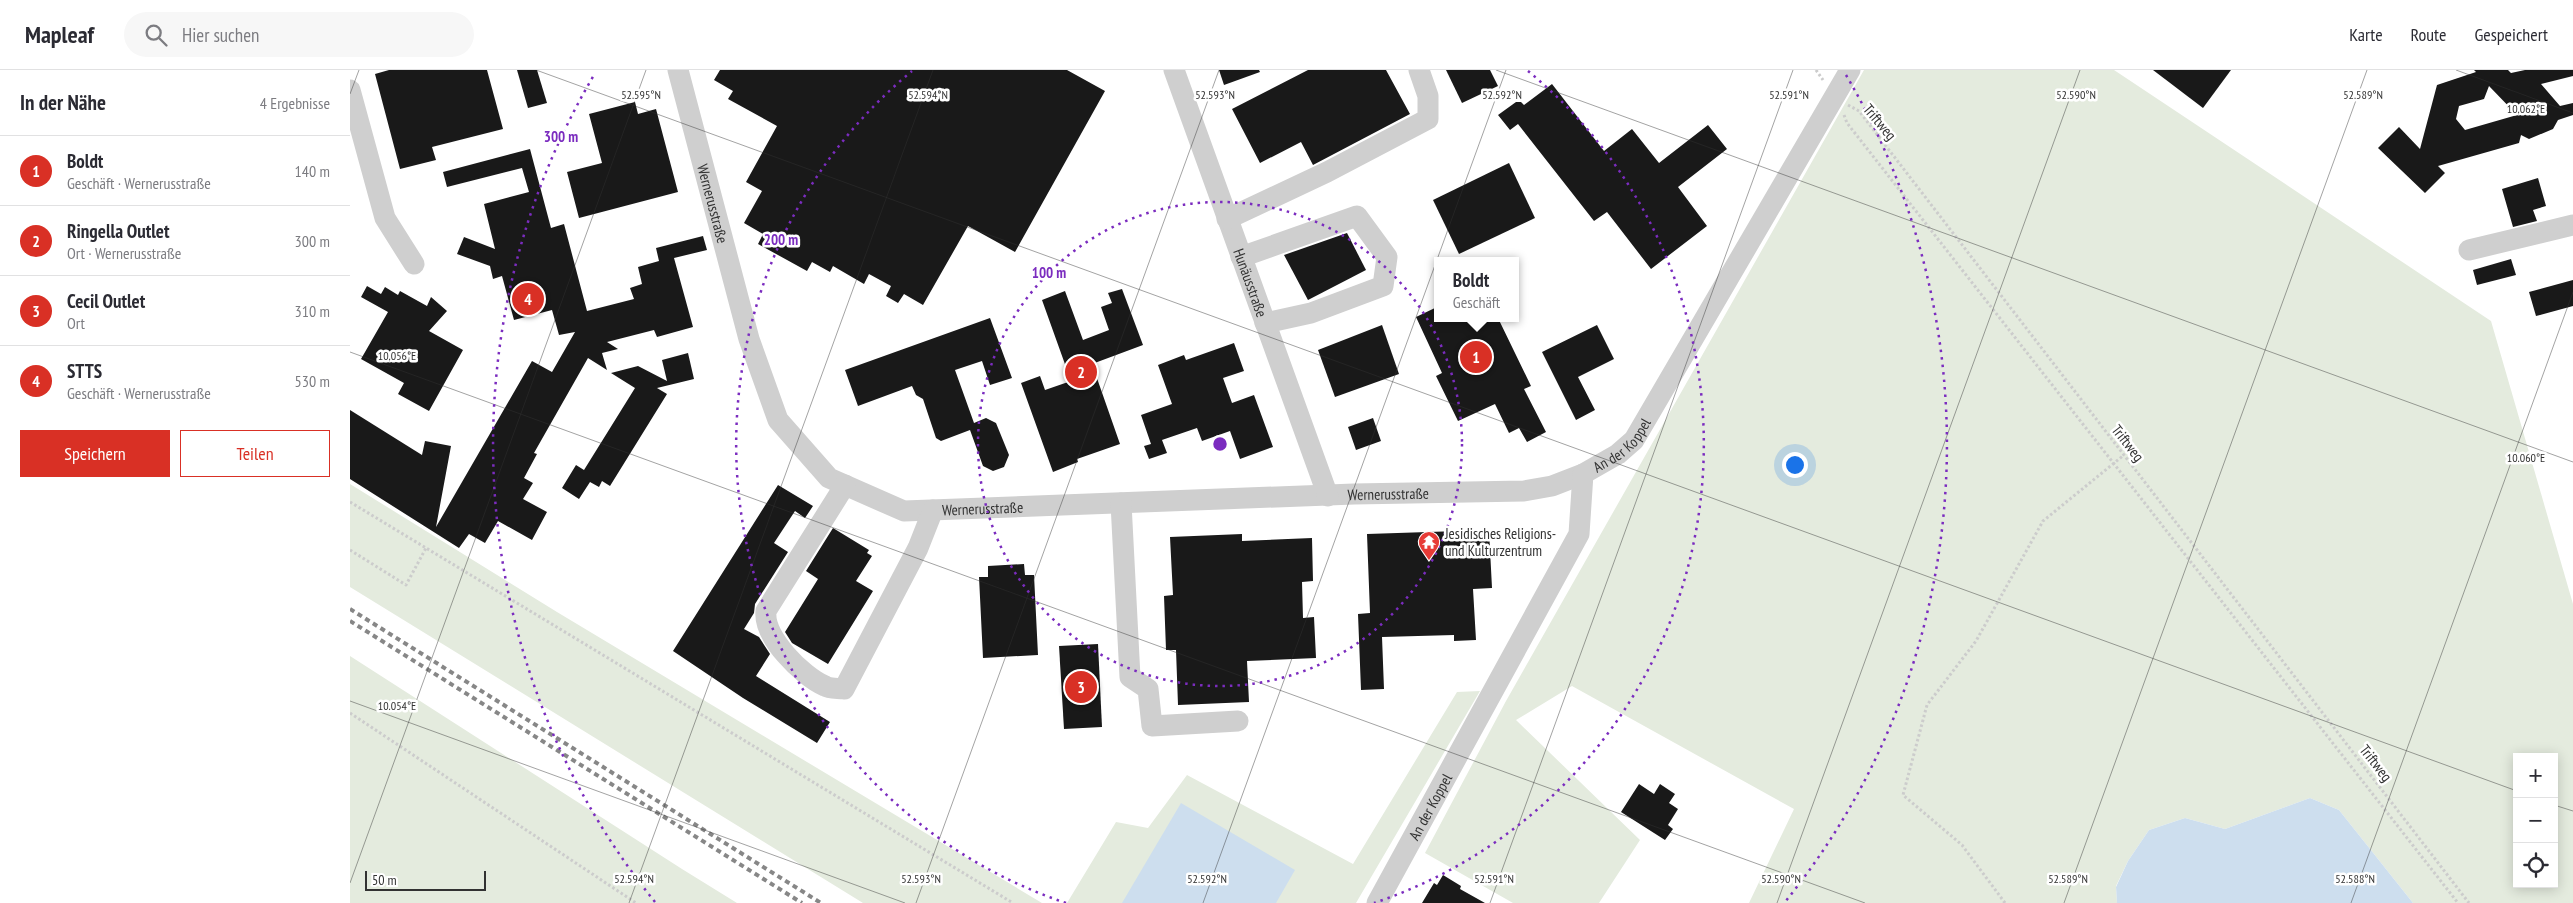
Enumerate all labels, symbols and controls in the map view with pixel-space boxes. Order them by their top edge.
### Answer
search box [124,12,474,57]
text: Mapleaf [25,19,94,50]
icon: search [142,21,170,49]
text: Hier suchen [182,23,259,47]
text: Karte [2349,23,2383,46]
text: Route [2411,23,2446,46]
text: Gespeichert [2474,23,2548,46]
text: 52.595°N [621,87,661,102]
text: 52.594°N [908,87,948,102]
text: 52.593°N [1195,87,1235,102]
text: 52.592°N [1482,87,1522,102]
text: 52.591°N [1769,87,1809,102]
text: 52.590°N [2056,87,2096,102]
text: 52.589°N [2343,87,2383,102]
text: In der Nähe [20,89,106,116]
text: 4 Ergebnisse [260,93,330,113]
street label: Triftweg [1859,100,1901,144]
text: 10.062°E [2507,101,2545,116]
text: 300 m [544,127,578,146]
text: Boldt [67,149,103,173]
text: 1 [32,161,40,181]
text: 140 m [295,161,330,181]
street label: Wernerusstraße [694,162,733,245]
text: Geschäft · Wernerusstraße [67,173,211,193]
text: Ringella Outlet [67,219,169,243]
text: 200 m [764,230,798,249]
text: 2 [32,231,40,251]
text: 300 m [295,231,330,251]
text: Ort · Wernerusstraße [67,243,181,263]
street label: Hunäusstraße [1230,246,1272,319]
popup [1434,257,1519,322]
text: 100 m [1032,263,1066,282]
text: Boldt [1453,268,1489,292]
pin: 4 [512,280,544,318]
text: Cecil Outlet [67,289,145,313]
text: Geschäft [1453,292,1500,312]
text: 3 [32,301,40,321]
text: 310 m [295,301,330,321]
text: Ort [67,313,85,333]
pin: 1 [1460,338,1492,376]
text: 10.056°E [378,348,416,363]
pin: 2 [1065,353,1097,391]
text: STTS [67,359,102,383]
text: 4 [32,371,40,391]
text: 530 m [295,371,330,391]
text: Geschäft · Wernerusstraße [67,383,211,403]
street label: An der Koppel [1589,414,1655,476]
street label: Triftweg [2108,421,2148,465]
button: Speichern [20,430,170,477]
button: Teilen [180,430,330,477]
centre of rings [1211,435,1229,453]
text: 10.060°E [2507,450,2545,465]
your location [1782,452,1808,478]
street label: Wernerusstraße [1347,483,1429,504]
street label: Wernerusstraße [942,497,1023,519]
place label: Jesidisches Religions- und Kulturzentrum [1444,524,1556,560]
temple icon: Jesidisches Religions- und Kulturzentrum [1417,530,1441,561]
pin: 3 [1065,668,1097,706]
text: 10.054°E [378,698,416,713]
street label: Triftweg [2356,741,2396,785]
map controls [2513,753,2558,888]
button: + [2513,753,2558,798]
street label: An der Koppel [1404,770,1456,843]
button: − [2513,798,2558,843]
button: locate [2513,843,2558,888]
scale bar [365,868,486,891]
text: 50 m [372,871,397,889]
text: 52.594°N [614,871,654,886]
text: 52.593°N [901,871,941,886]
text: 52.592°N [1187,871,1227,886]
text: 52.591°N [1474,871,1514,886]
text: 52.590°N [1761,871,1801,886]
text: 52.589°N [2048,871,2088,886]
text: 52.588°N [2335,871,2375,886]

